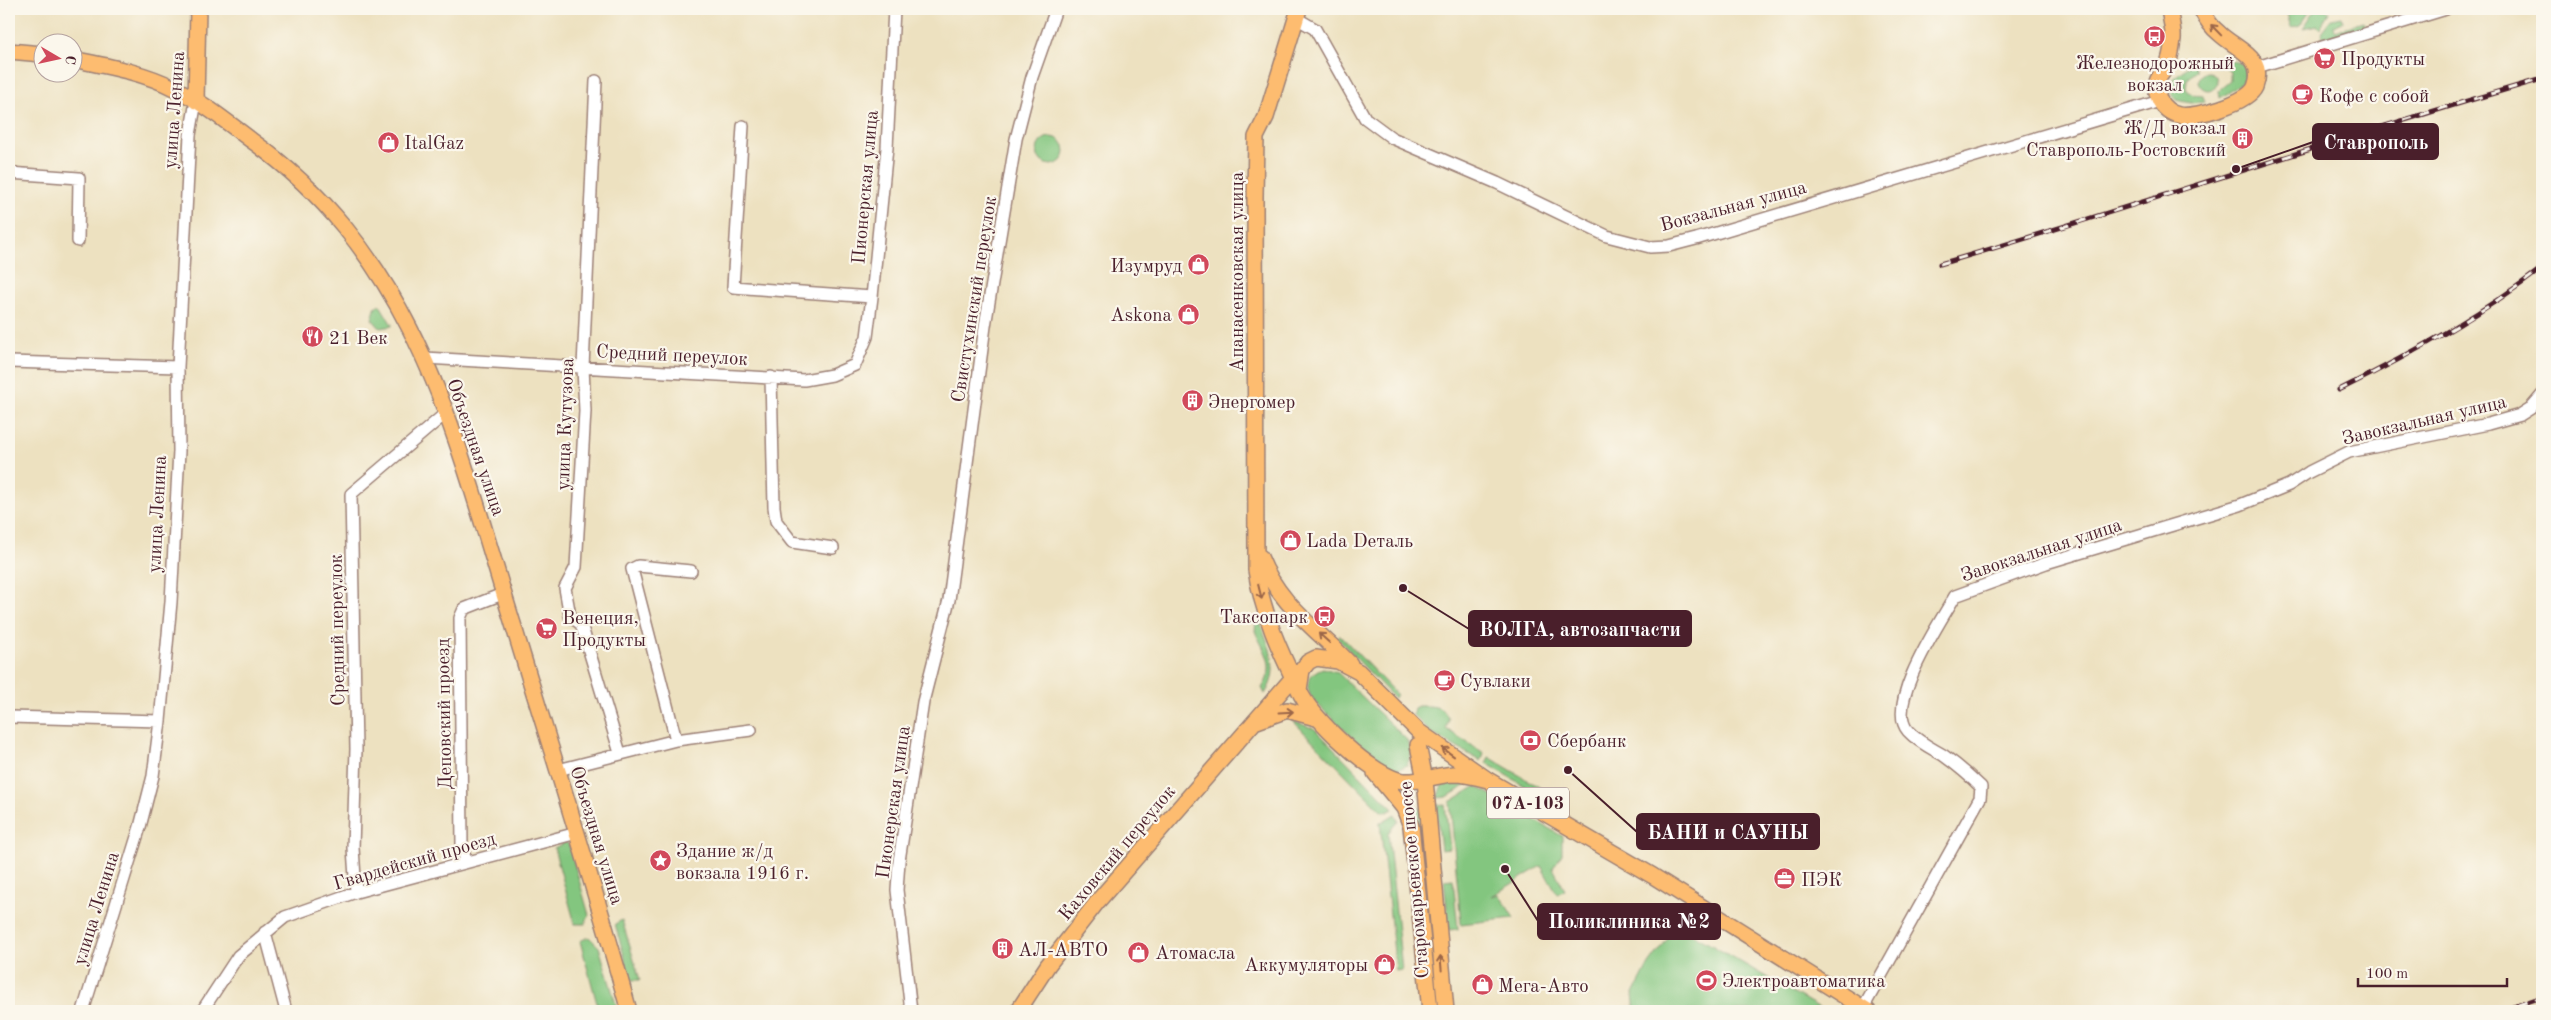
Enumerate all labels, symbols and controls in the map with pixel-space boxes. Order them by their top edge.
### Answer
bus stop icon: Железнодорожный вокзал [2143,24,2167,48]
one-way arrow [2210,24,2222,36]
north arrow [32,32,82,82]
supermarket icon: Продукты [2313,46,2337,70]
street label: улица Ленина [162,50,189,170]
place label: Продукты [2341,51,2425,70]
text: С [62,54,77,66]
place label: Железнодорожный вокзал [2076,55,2234,96]
cafe icon: Кофе с собой [2291,83,2315,107]
place label: Кофе с собой [2319,88,2429,107]
street label: Пионерская улица [850,109,883,265]
place label: Ж/Д вокзал Ставрополь-Ростовский [2026,120,2226,161]
callout: Ставрополь [2313,124,2438,159]
building icon: Ж/Д вокзал Ставрополь-Ростовский [2230,126,2254,150]
shop icon: ItalGaz [376,130,400,154]
text: Ставрополь [2324,134,2429,154]
place label: ItalGaz [404,135,464,154]
street label: Апанасенковская улица [1229,171,1248,372]
street label: Вокзальная улица [1658,179,1810,236]
street label: Свистухинский переулок [950,194,1001,404]
shop icon: Изумруд [1186,253,1210,277]
place label: Изумруд [1110,258,1183,277]
shop icon: Askona [1176,302,1200,326]
place label: Askona [1110,307,1173,326]
restaurant icon: 21 Век [301,325,325,349]
place label: 21 Век [329,330,388,349]
street label: Средний переулок [595,343,749,370]
street label: улица Кутузова [555,357,578,491]
street label: Объездная улица [442,377,507,519]
building icon: Энергомер [1180,389,1204,413]
street label: Завокзальная улица [2341,393,2509,450]
place label: Энергомер [1208,394,1295,413]
street label: улица Ленина [146,454,171,573]
street label: Завокзальная улица [1959,516,2125,586]
shop icon: Lada Dеталь [1278,528,1302,552]
place label: Lada Dеталь [1306,533,1413,552]
street label: Средний переулок [328,553,349,706]
one-way arrow [1256,583,1265,599]
bus stop icon: Таксопарк [1312,604,1336,628]
place label: Таксопарк [1220,609,1308,628]
place label: Венеция, Продукты [562,610,646,651]
callout: ВОЛГА, автозапчасти [1469,611,1691,646]
supermarket icon: Венеция, Продукты [534,616,558,640]
text: ВОЛГА, автозапчасти [1479,621,1681,641]
one-way arrow [1317,632,1330,644]
street label: Деповский проезд [435,637,456,790]
cafe icon: Сувлаки [1432,668,1456,692]
place label: Сувлаки [1460,673,1531,692]
one-way arrow [1277,707,1293,716]
street label: Пионерская улица [874,724,915,880]
bank icon: Сбербанк [1519,728,1543,752]
place label: Сбербанк [1547,733,1627,752]
one-way arrow [1442,747,1455,758]
street label: Объездная улица [566,764,626,908]
street label: Старомарьевское шоссе [1397,780,1434,979]
street label: Каховский переулок [1056,782,1180,925]
road number: 07А-103 [1487,788,1569,818]
callout: БАНИ и САУНЫ [1637,814,1819,849]
text: БАНИ и САУНЫ [1647,824,1809,844]
street label: Гвардейский проезд [331,830,499,895]
place label: Здание ж/д вокзала 1916 г. [676,843,809,884]
street label: улица Ленина [71,849,124,968]
place icon: Здание ж/д вокзала 1916 г. [648,849,672,873]
office icon: ПЭК [1773,867,1797,891]
place label: ПЭК [1801,872,1842,891]
callout: Поликлиника №2 [1538,904,1720,939]
text: Поликлиника №2 [1548,913,1710,933]
building icon: АЛ-АВТО [990,937,1014,961]
shop icon: Атомасла [1127,940,1151,964]
place label: АЛ-АВТО [1018,942,1108,961]
place label: Атомасла [1155,945,1236,964]
shop icon: Аккумуляторы [1372,952,1396,976]
one-way arrow [1437,955,1446,971]
scale bar [2358,955,2507,987]
place label: Аккумуляторы [1244,957,1368,976]
text: 100 m [2366,967,2408,982]
sports icon: Электроавтоматика [1694,968,1718,992]
shop icon: Мега-Авто [1470,973,1494,997]
place label: Электроавтоматика [1722,973,1886,992]
place label: Мега-Авто [1498,978,1589,997]

